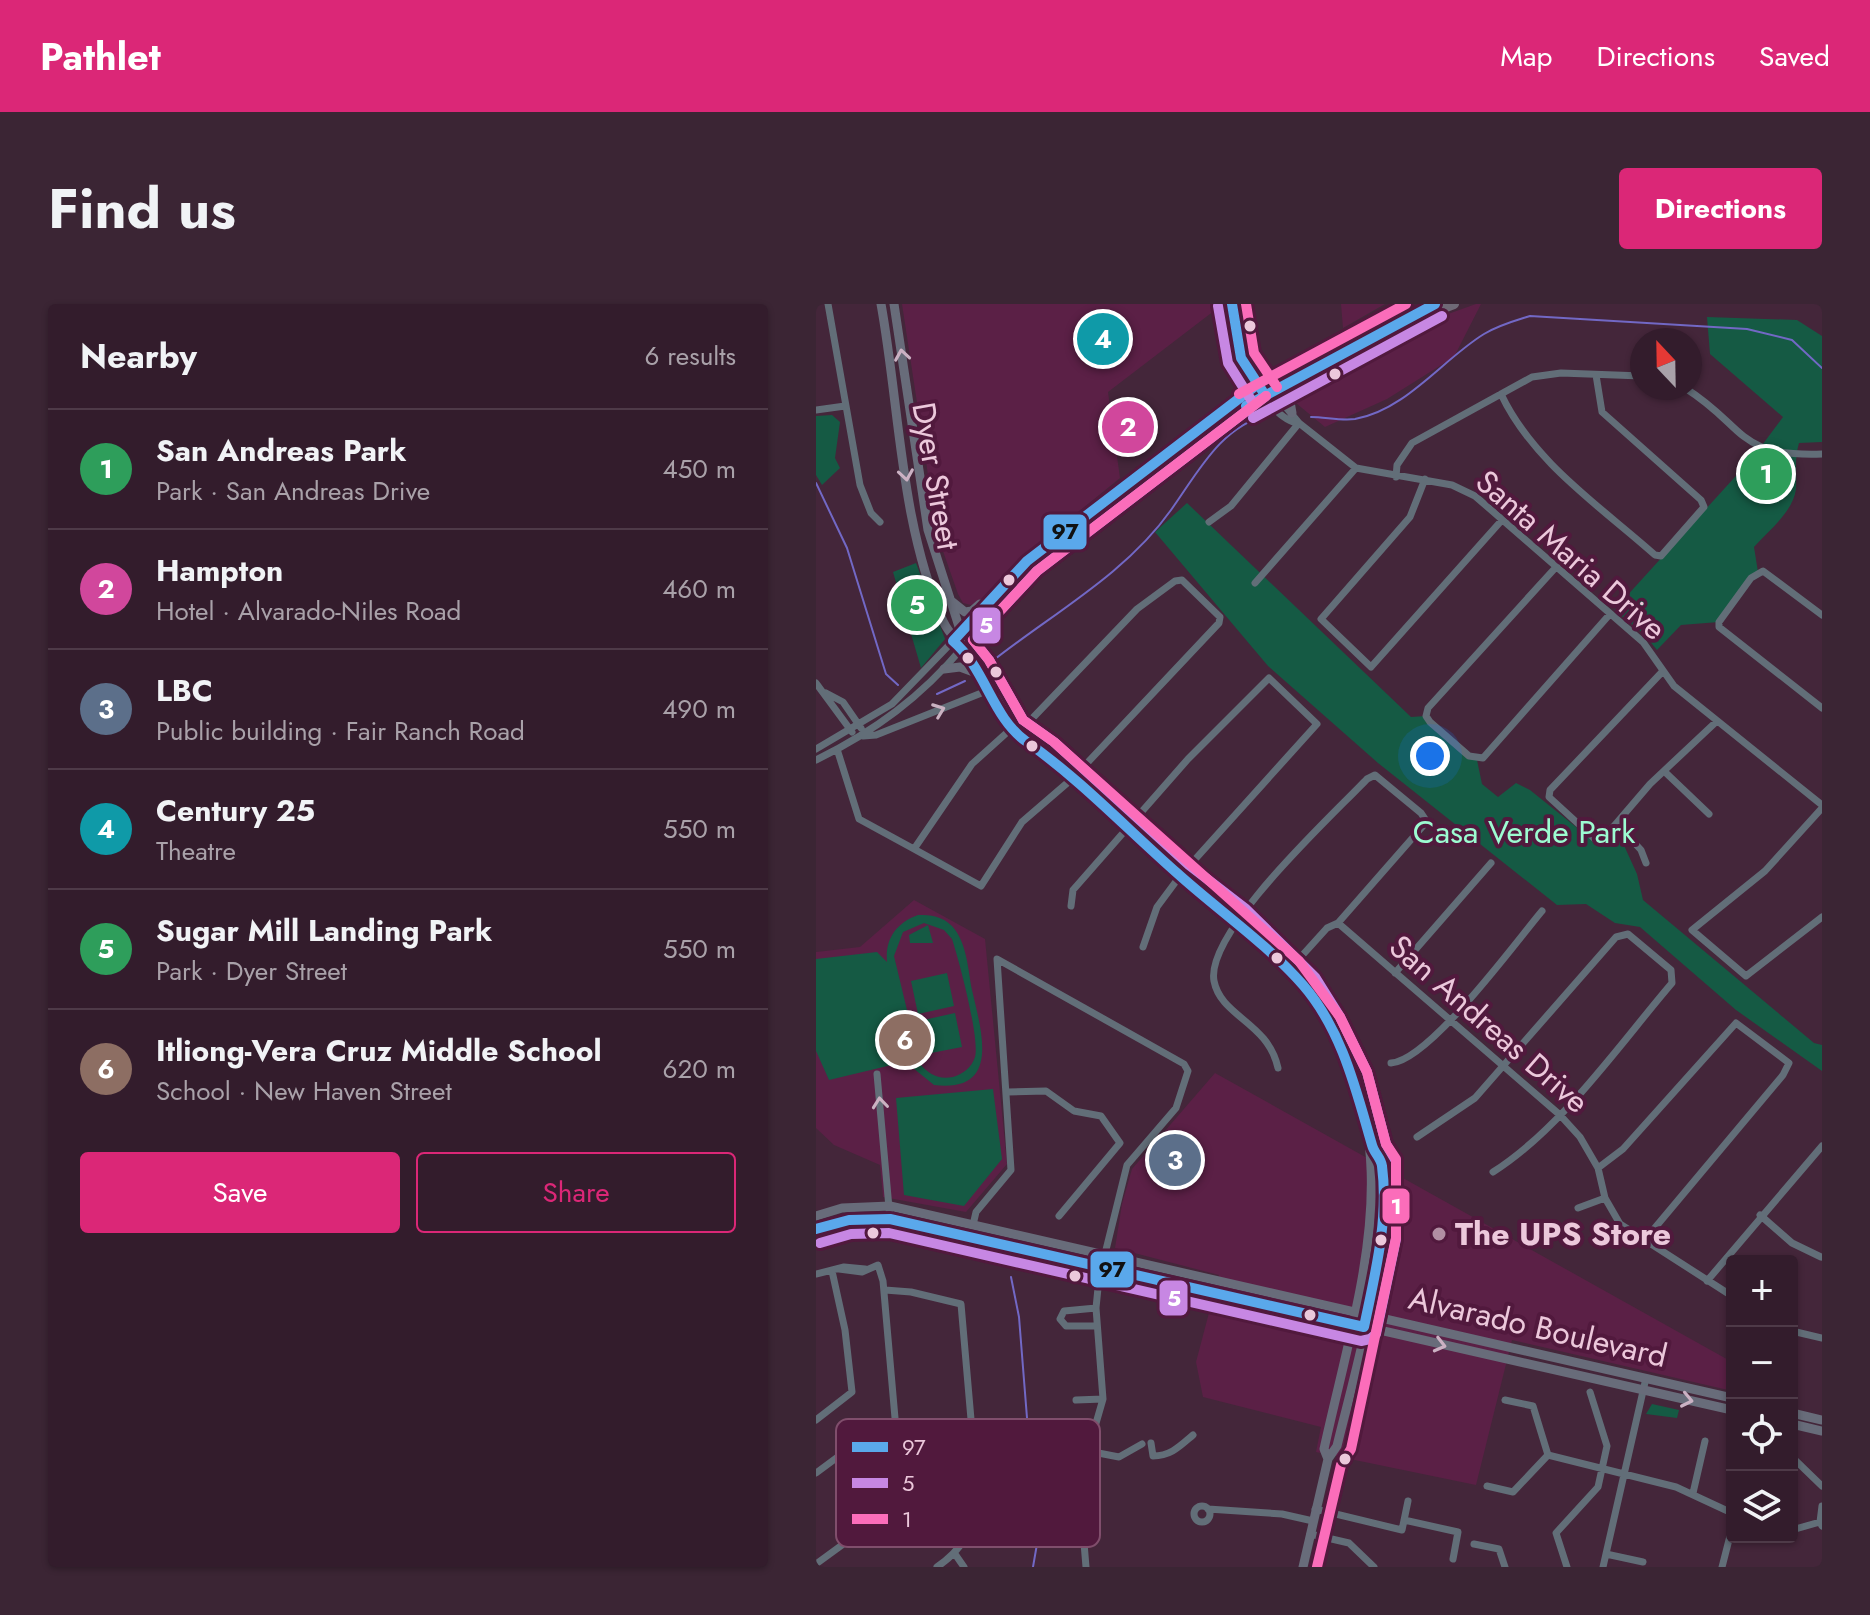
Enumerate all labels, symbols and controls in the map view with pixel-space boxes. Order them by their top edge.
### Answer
text: Pathlet [40,29,161,84]
text: Map [1500,36,1552,77]
text: Directions [1596,36,1715,77]
text: Saved [1759,36,1830,77]
text: Find us [48,168,236,249]
button: Directions [1619,168,1822,249]
pin: 4 [1077,309,1129,369]
unlabelled marker [1242,318,1258,334]
north arrow [1630,328,1702,400]
text: Nearby [80,332,197,381]
text: 6 results [644,337,736,375]
one-way arrow [895,348,912,362]
unlabelled marker [1327,366,1343,382]
pin: 2 [1102,397,1154,457]
street label: Dyer Street [900,399,972,554]
text: San Andreas Park [156,429,407,472]
pin: 1 [1740,444,1792,504]
text: 1 [99,450,113,488]
text: 450 m [662,450,736,488]
street label: Santa Maria Drive [1466,459,1676,651]
one-way arrow [897,468,914,482]
text: Park · San Andreas Drive [156,472,430,510]
line badge: 97 [1042,513,1088,551]
text: 97 [1051,515,1079,547]
text: Hampton [156,549,283,592]
text: 2 [97,570,115,608]
text: 460 m [662,570,736,608]
unlabelled marker [1001,572,1017,588]
pin: 5 [891,575,943,635]
text: Hotel · Alvarado-Niles Road [156,592,461,630]
line badge: 5 [971,606,1002,645]
text: 5 [979,609,993,641]
unlabelled marker [960,650,976,666]
unlabelled marker [988,664,1004,680]
text: LBC [156,669,213,712]
text: 3 [98,690,114,728]
text: 490 m [662,690,736,728]
one-way arrow [931,703,945,720]
text: Public building · Fair Ranch Road [156,712,525,750]
your location [1410,736,1450,776]
unlabelled marker [1024,738,1040,754]
text: Century 25 [156,789,315,832]
park label: Casa Verde Park [1413,809,1636,855]
text: 4 [97,810,115,848]
text: 550 m [663,810,736,848]
text: Theatre [156,832,236,870]
text: Sugar Mill Landing Park [156,909,492,952]
street label: San Andreas Drive [1379,924,1599,1124]
text: 5 [98,930,114,968]
text: 550 m [663,930,736,968]
unlabelled marker [1269,950,1285,966]
text: Park · Dyer Street [156,952,347,990]
pin: 6 [879,1010,931,1070]
text: Itliong-Vera Cruz Middle School [156,1029,602,1072]
text: 6 [97,1050,115,1088]
text: 620 m [663,1050,736,1088]
text: School · New Haven Street [156,1072,452,1110]
one-way arrow [871,1097,888,1110]
pin: 3 [1149,1130,1201,1190]
button: Save [80,1152,400,1233]
button: Share [416,1152,736,1233]
line badge: 1 [1381,1187,1411,1225]
text: 1 [1390,1190,1402,1222]
place label: The UPS Store [1455,1211,1671,1257]
unlabelled marker [865,1225,881,1241]
marker: The UPS Store [1430,1225,1448,1243]
unlabelled marker [1373,1232,1389,1248]
line badge: 97 [1089,1250,1135,1289]
text: 97 [1098,1253,1126,1285]
map controls [1726,1255,1798,1543]
button: + [1726,1255,1798,1327]
unlabelled marker [1067,1268,1083,1284]
street label: Alvarado Boulevard [1404,1275,1672,1379]
line badge: 5 [1158,1279,1189,1317]
text: 5 [1167,1282,1181,1314]
unlabelled marker [1302,1307,1318,1323]
button: − [1726,1327,1798,1399]
one-way arrow [1433,1335,1446,1352]
one-way arrow [1680,1391,1694,1408]
button: locate [1726,1399,1798,1471]
legend [836,1419,1100,1547]
text: 97 [902,1431,926,1463]
unlabelled marker [1337,1451,1353,1467]
text: 5 [902,1467,914,1499]
button: layers [1726,1471,1798,1543]
text: 1 [902,1503,912,1535]

